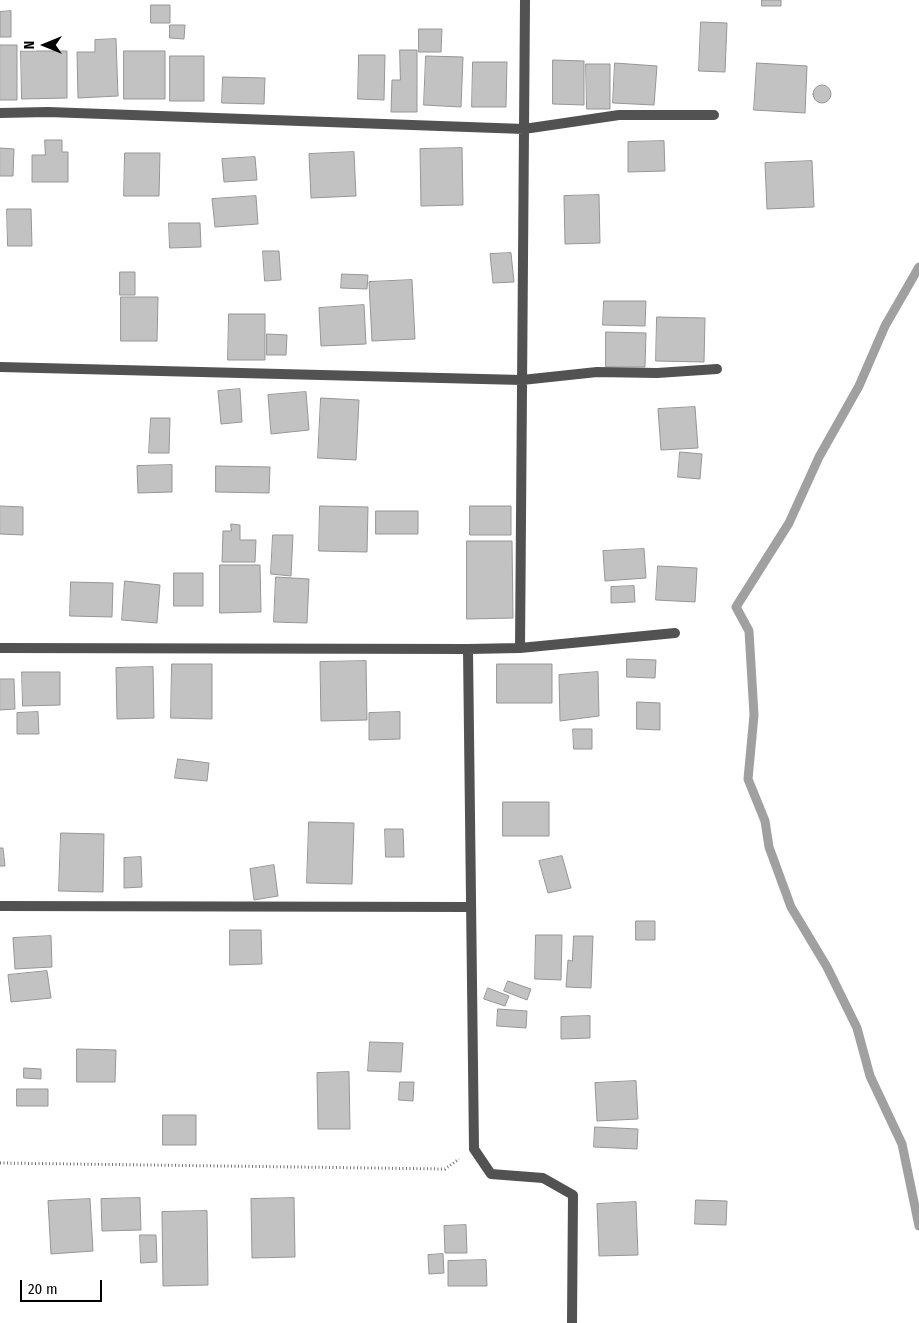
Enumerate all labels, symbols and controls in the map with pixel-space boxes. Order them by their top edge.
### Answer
north arrow [20,20,70,70]
text: N [21,41,38,49]
scale bar [22,1270,105,1302]
text: 20 m [28,1280,58,1298]

